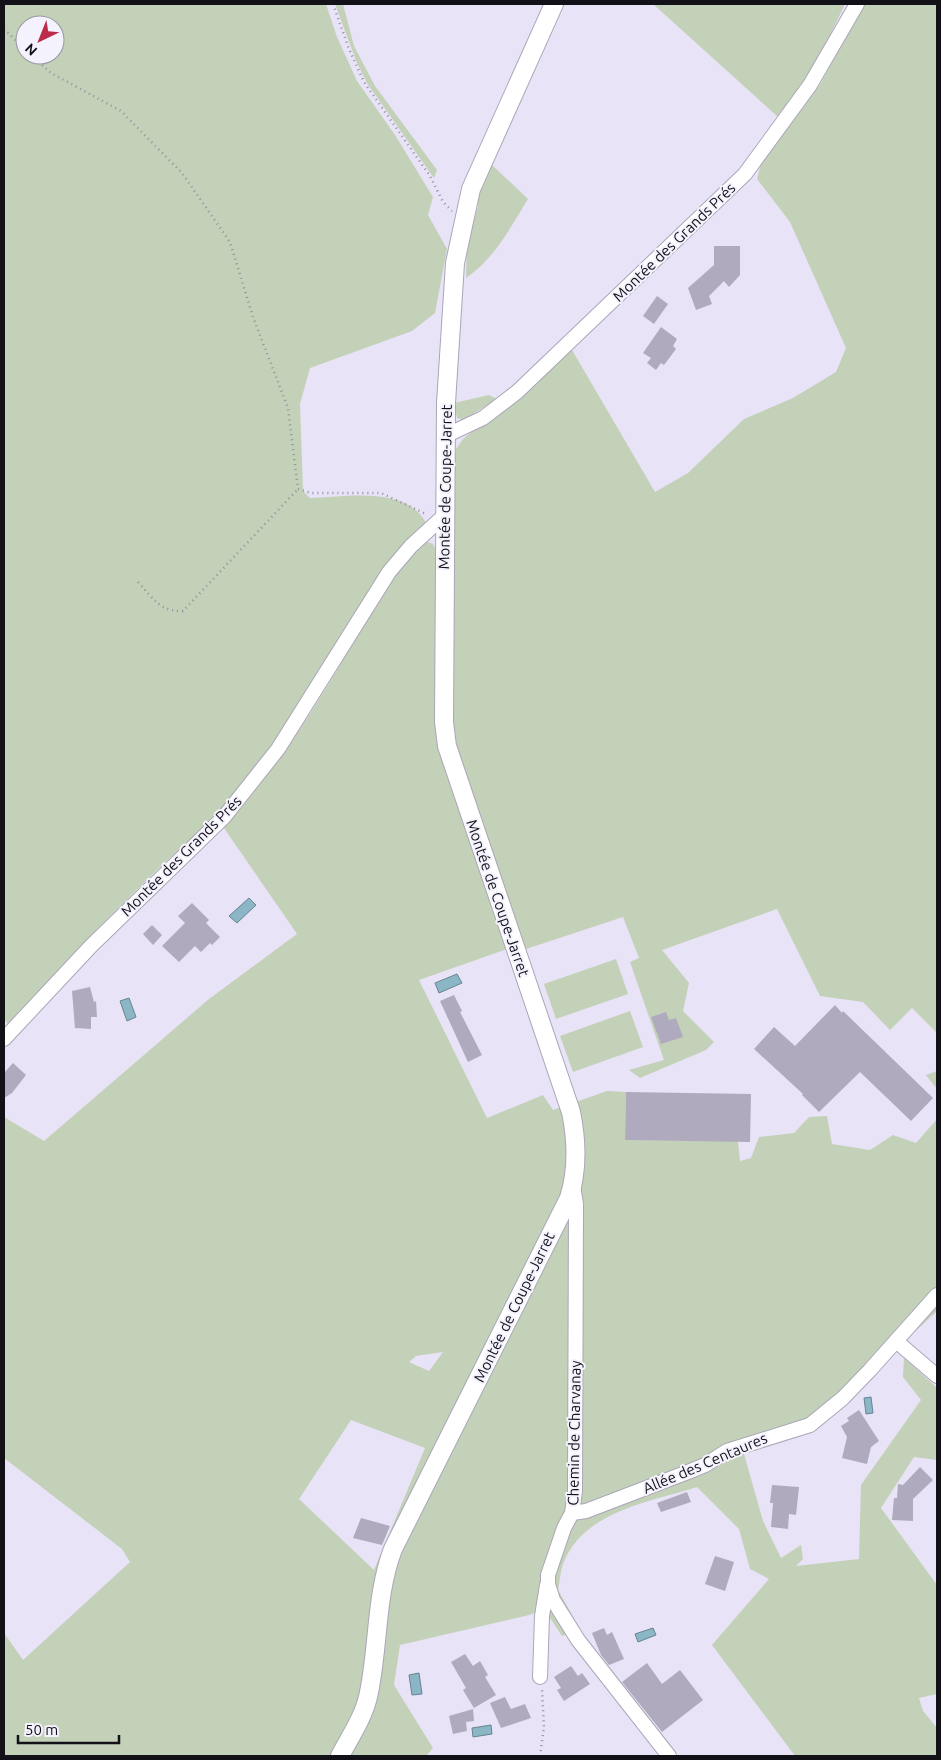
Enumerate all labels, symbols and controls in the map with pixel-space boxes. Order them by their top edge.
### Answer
north arrow [15,15,65,65]
text: N [22,40,40,59]
street label: Montée des Grands Prés [609,179,739,305]
street label: Montée de Coupe-Jarret [435,404,455,570]
street label: Montée des Grands Prés [117,792,245,920]
street label: Montée de Coupe-Jarret [463,817,533,979]
street label: Montée de Coupe-Jarret [470,1229,558,1385]
street label: Chemin de Charvanay [564,1360,584,1506]
street label: Allée des Centaures [640,1429,770,1497]
scale bar [18,1712,119,1744]
text: 50 m [25,1721,58,1738]

